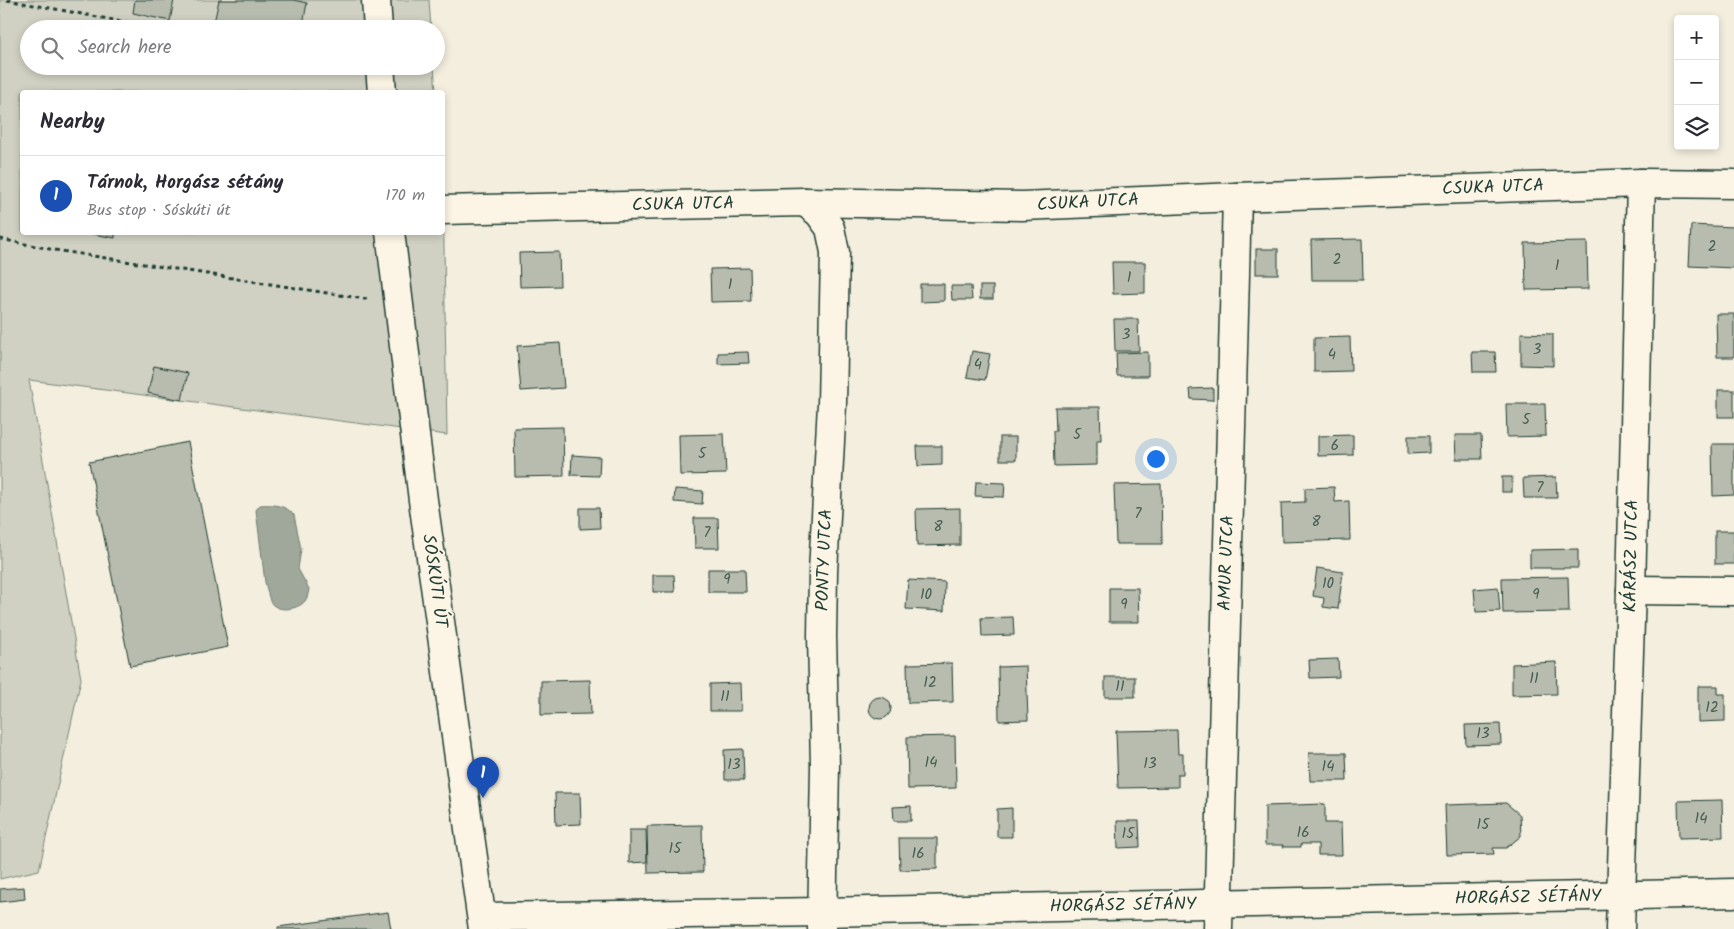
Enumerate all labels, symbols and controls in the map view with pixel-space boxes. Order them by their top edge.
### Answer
map controls [1674,15,1719,150]
button: + [1674,15,1719,60]
search box [20,20,445,75]
text: Search here [78,33,172,63]
icon: search [38,34,66,62]
button: − [1674,60,1719,105]
button: layers [1674,105,1719,150]
text: Nearby [40,106,105,139]
text: Tárnok, Horgász sétány [87,168,283,198]
street label: CSUKA UTCA [1442,172,1545,204]
text: 1 [54,183,58,208]
text: 170 m [385,183,425,208]
street label: CSUKA UTCA [1036,186,1140,220]
street label: CSUKA UTCA [632,190,734,220]
text: Bus stop · Sóskúti út [87,198,231,223]
house number: 2 [1708,235,1716,259]
house number: 2 [1333,248,1341,272]
house number: 1 [1555,254,1560,278]
house number: 1 [1127,266,1132,290]
house number: 1 [728,273,733,297]
house number: 3 [1122,323,1131,347]
house number: 3 [1533,338,1542,362]
house number: 4 [1328,343,1336,367]
house number: 4 [974,353,982,377]
house number: 5 [1522,408,1531,432]
house number: 5 [1073,423,1082,447]
house number: 6 [1331,434,1339,458]
house number: 5 [698,442,707,466]
your location [1143,446,1169,472]
house number: 7 [1537,476,1545,500]
street label: KÁRÁSZ UTCA [1617,499,1647,613]
house number: 7 [1135,502,1143,526]
street label: PONTY UTCA [809,508,841,612]
house number: 8 [1311,510,1321,534]
house number: 8 [933,515,943,539]
street label: AMUR UTCA [1211,515,1243,611]
house number: 7 [704,521,712,545]
street label: SÓSKÚTI ÚT [413,532,455,631]
house number: 9 [723,568,731,592]
house number: 10 [1322,572,1335,596]
house number: 10 [920,583,933,607]
house number: 9 [1532,583,1540,607]
house number: 9 [1120,593,1128,617]
house number: 11 [1529,667,1539,691]
house number: 12 [923,671,937,695]
house number: 11 [1115,675,1125,699]
house number: 11 [720,685,730,709]
house number: 12 [1705,696,1719,720]
house number: 13 [1476,722,1490,746]
house number: 14 [925,751,937,775]
house number: 13 [1143,752,1157,776]
house number: 13 [727,753,741,777]
house number: 14 [1322,755,1334,779]
pin: 1 [467,757,499,798]
house number: 14 [1695,807,1707,831]
house number: 15 [1477,813,1490,837]
house number: 16 [1296,821,1310,845]
house number: 15 [1122,822,1135,846]
house number: 15 [669,837,682,861]
house number: 16 [911,842,925,866]
street label: HORGÁSZ SÉTÁNY [1454,882,1602,914]
street label: HORGÁSZ SÉTÁNY [1049,890,1197,922]

